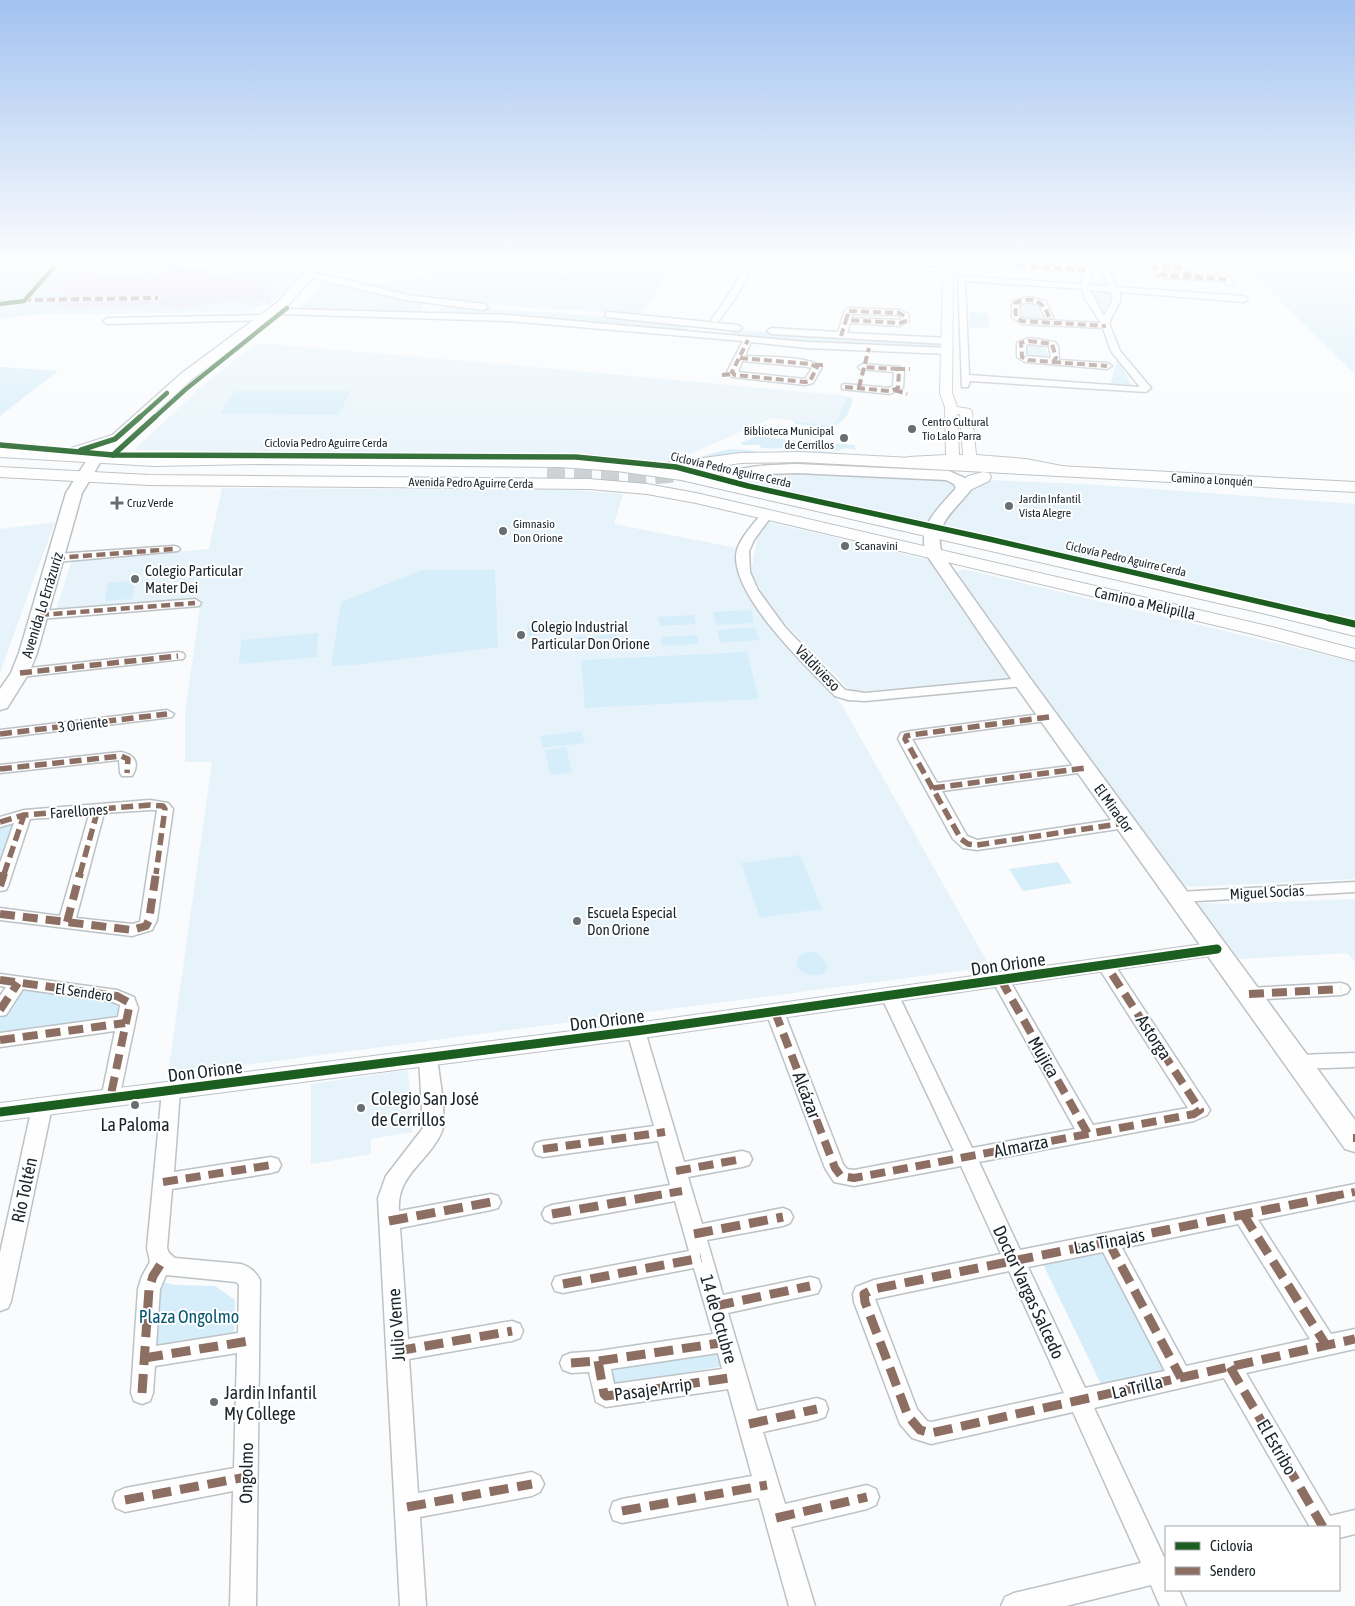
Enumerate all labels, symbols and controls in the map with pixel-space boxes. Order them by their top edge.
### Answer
place label: Centro Cultural Tío Lalo Parra [922,415,989,443]
marker: Centro Cultural Tío Lalo Parra [906,423,918,435]
place label: Biblioteca Municipal de Cerrillos [744,424,835,452]
marker: Biblioteca Municipal de Cerrillos [838,432,850,444]
street label: Ciclovía Pedro Aguirre Cerda [264,436,388,450]
street label: Ciclovía Pedro Aguirre Cerda [669,449,793,491]
street label: Camino a Lonquén [1171,471,1253,489]
street label: Avenida Pedro Aguirre Cerda [409,475,533,491]
place label: Jardin Infantil Vista Alegre [1019,492,1082,520]
place label: Cruz Verde [127,496,173,510]
marker: Cruz Verde [111,497,123,509]
marker: Jardin Infantil Vista Alegre [1003,500,1015,512]
place label: Gimnasio Don Orione [513,517,563,545]
marker: Gimnasio Don Orione [497,525,509,537]
street label: Ciclovía Pedro Aguirre Cerda [1064,538,1188,580]
place label: Scanavini [855,539,898,553]
marker: Scanavini [839,540,851,552]
street label: Avenida Lo Errázuriz [18,549,66,660]
place label: Colegio Particular Mater Dei [145,562,243,596]
marker: Colegio Particular Mater Dei [129,573,141,585]
street label: Camino a Melipilla [1093,583,1197,623]
place label: Colegio Industrial Particular Don Orione [531,618,650,652]
marker: Colegio Industrial Particular Don Orione [515,629,527,641]
street label: Valdivieso [792,642,844,694]
street label: 3 Oriente [57,712,109,736]
street label: El Mirador [1091,781,1138,836]
street label: Farellones [49,800,109,822]
street label: Miguel Socías [1229,882,1305,902]
place label: Escuela Especial Don Orione [587,904,677,938]
marker: Escuela Especial Don Orione [571,915,583,927]
street label: Don Orione [969,948,1047,980]
street label: El Sendero [54,980,114,1004]
street label: Don Orione [568,1005,646,1035]
street label: Astorga [1132,1011,1176,1063]
street label: Mujica [1024,1033,1064,1081]
street label: Don Orione [166,1056,244,1086]
street label: Alcázar [788,1069,826,1122]
place label: Colegio San José de Cerrillos [371,1088,479,1130]
marker: La Paloma [129,1099,141,1111]
marker: Colegio San José de Cerrillos [355,1102,367,1114]
place label: La Paloma [100,1114,170,1135]
street label: Almarza [992,1130,1050,1162]
street label: Río Toltén [7,1156,41,1224]
street label: Doctor Vargas Salcedo [989,1222,1069,1362]
street label: Las Tinajas [1072,1224,1146,1258]
street label: 14 de Octubre [696,1272,742,1366]
street label: Julio Verne [383,1288,409,1362]
park label: Plaza Ongolmo [139,1306,239,1327]
street label: La Trilla [1109,1371,1165,1403]
street label: Pasaje Arrip [613,1373,693,1405]
place label: Jardin Infantil My College [224,1382,317,1424]
marker: Jardin Infantil My College [208,1396,220,1408]
street label: El Estribo [1253,1416,1301,1478]
street label: Ongolmo [235,1442,257,1504]
legend [1165,1526,1340,1591]
text: Ciclovía [1210,1537,1253,1554]
text: Sendero [1210,1562,1256,1579]

